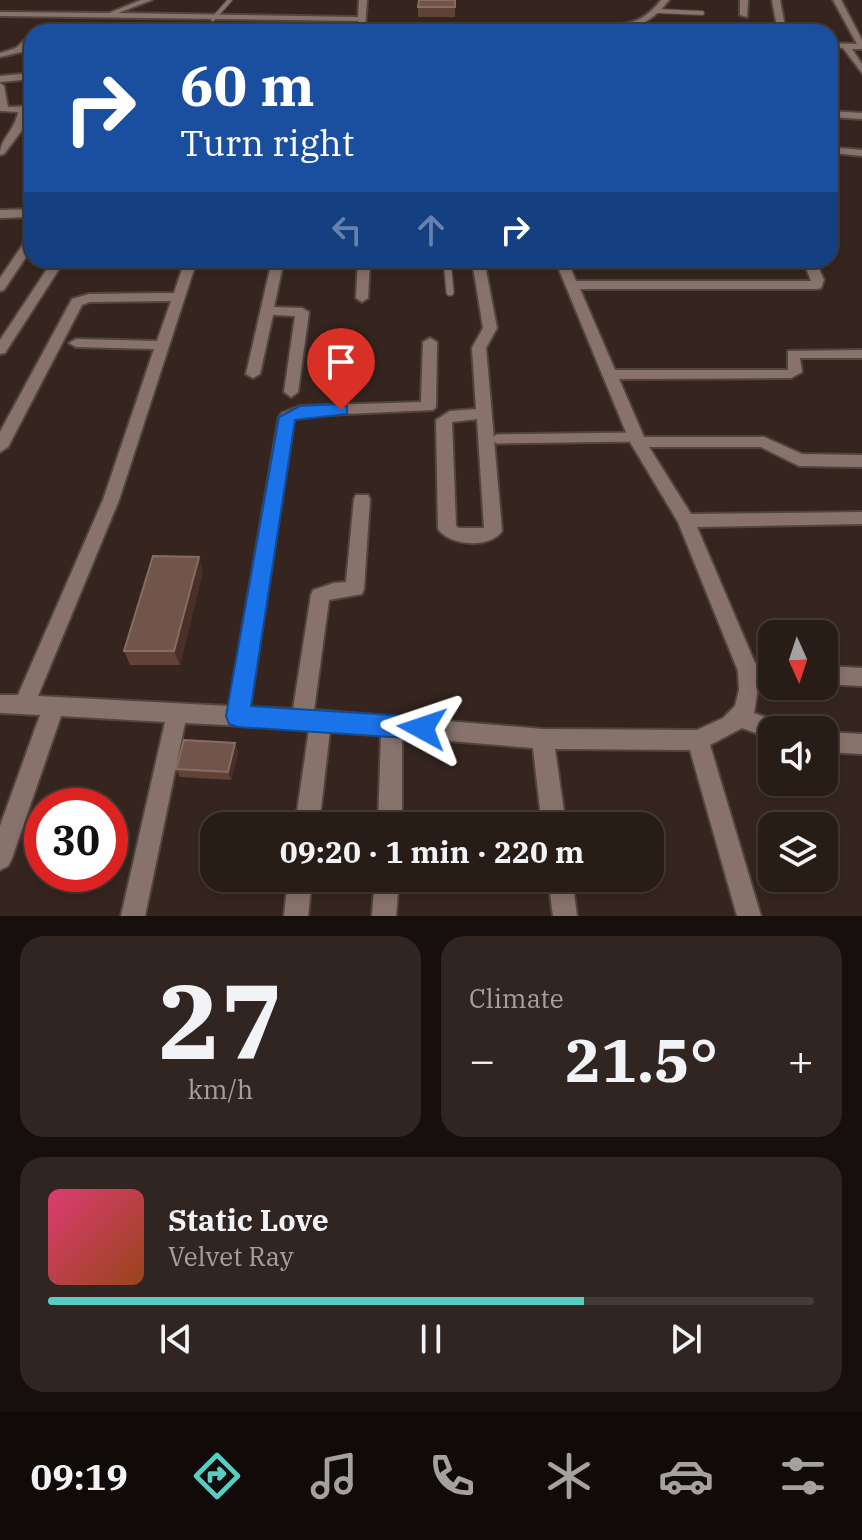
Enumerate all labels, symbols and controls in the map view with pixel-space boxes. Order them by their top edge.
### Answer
text: 60 m [180,49,315,121]
icon: right [48,56,152,160]
text: Turn right [180,119,354,166]
icon: left [325,208,369,252]
icon: ahead [409,208,453,252]
icon: right [493,208,537,252]
pin [307,328,375,410]
icon: arrive [319,340,363,384]
north arrow [758,620,838,700]
map controls [758,620,838,892]
position arrow [380,686,464,770]
button: sound [758,716,838,796]
speed limit sign: 30 [24,788,128,892]
button: layers [758,812,838,892]
text: 09:20 · 1 min · 220 m [280,832,584,871]
text: 27 [158,952,283,1088]
text: Climate [469,981,564,1015]
text: 21.5° [565,1020,718,1099]
text: − [469,1031,495,1088]
text: + [788,1031,814,1088]
text: km/h [188,1072,253,1106]
text: Static Love [168,1200,329,1239]
text: Velvet Ray [168,1239,294,1273]
icon: previous [154,1317,198,1361]
icon: pause [409,1317,453,1361]
icon: next [664,1317,708,1361]
icon: directions [189,1448,245,1504]
icon: music [306,1448,362,1504]
icon: phone [424,1448,480,1504]
icon: climate [541,1448,597,1504]
icon: car [658,1448,714,1504]
icon: filters [775,1448,831,1504]
text: 09:19 [31,1453,128,1500]

